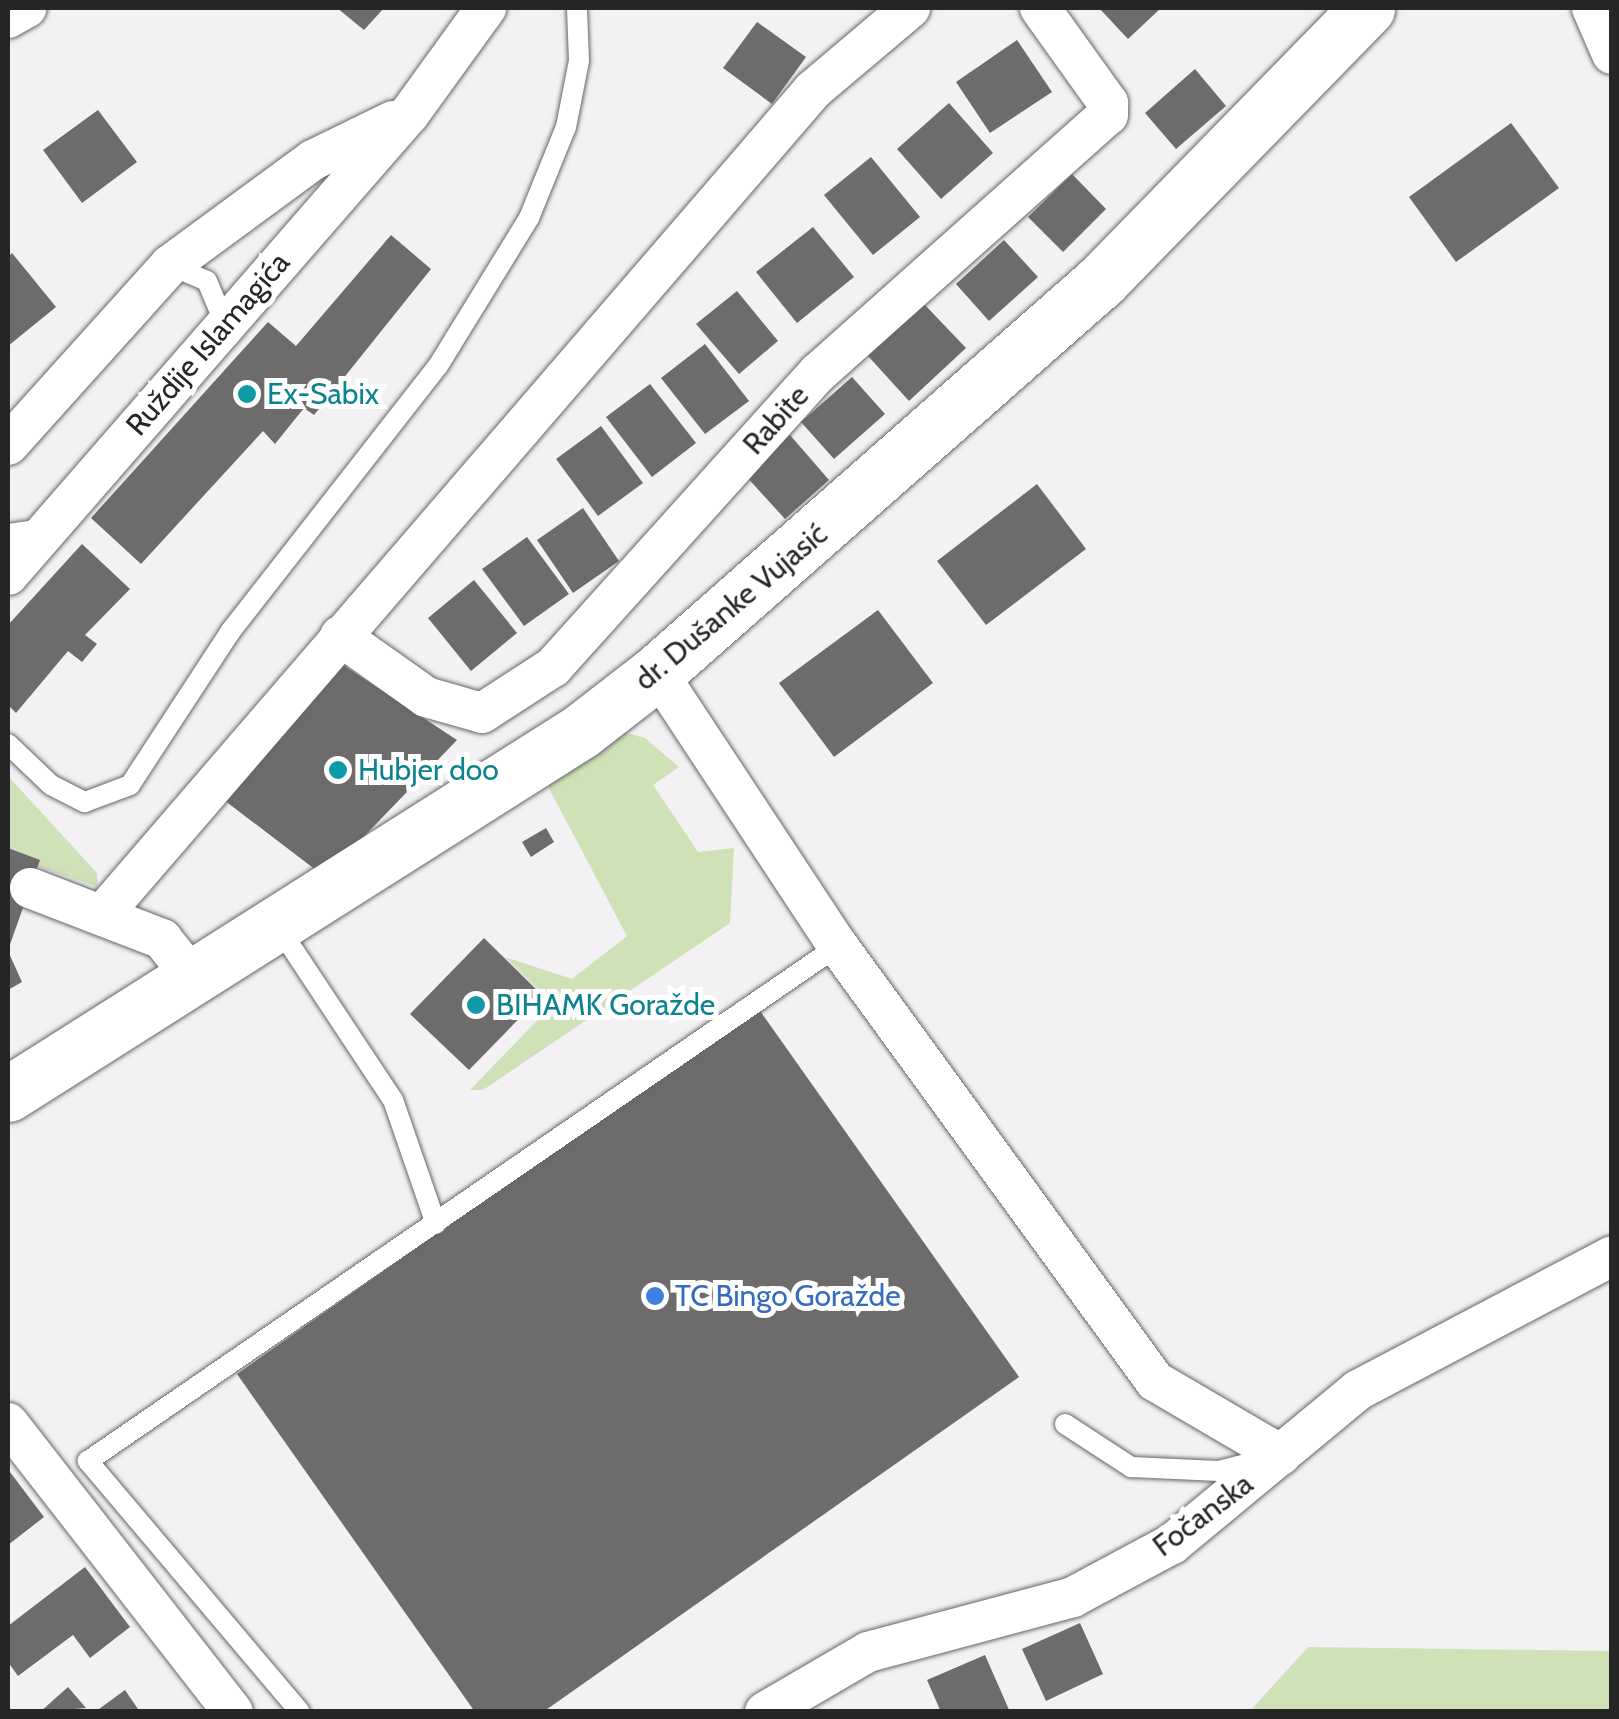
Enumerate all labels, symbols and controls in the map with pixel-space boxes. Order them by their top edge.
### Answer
street label: Ruždije Islamagića [119,245,297,443]
place label: Ex-Sabix [267,376,379,412]
street label: Rabite [736,378,816,462]
marker: Ex-Sabix [236,383,258,405]
street label: dr. Dušanke Vujasić [627,516,835,698]
place label: Hubjer doo [358,752,499,788]
marker: Hubjer doo [327,759,349,781]
place label: BIHAMK Goražde [496,987,715,1023]
marker: BIHAMK Goražde [465,994,487,1016]
place label: TC Bingo Goražde [675,1278,901,1314]
marker: TC Bingo Goražde [644,1285,666,1307]
street label: Fočanska [1146,1466,1260,1564]

